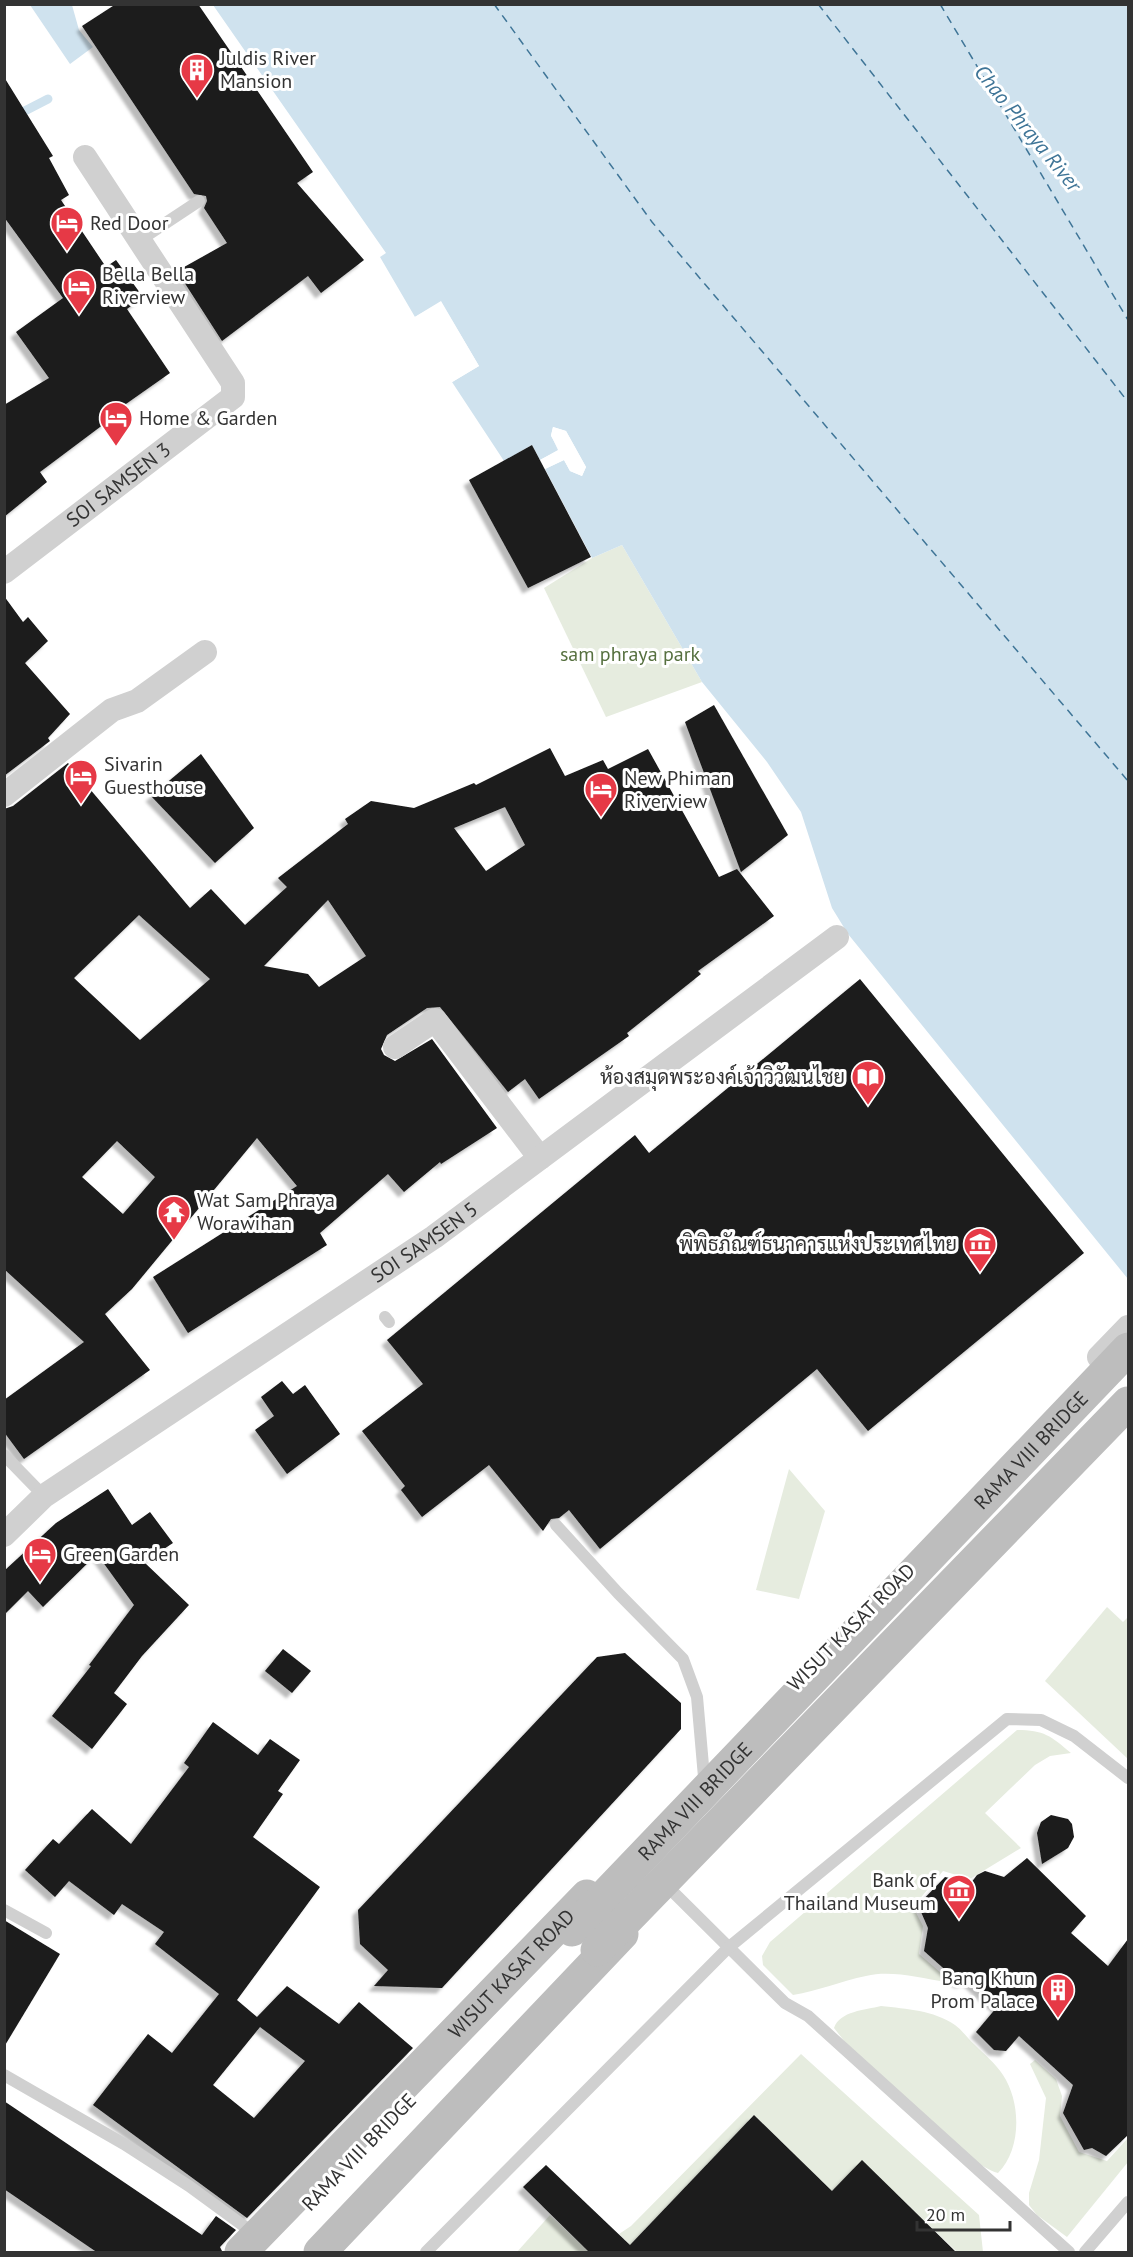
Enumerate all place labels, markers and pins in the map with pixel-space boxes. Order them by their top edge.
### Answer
place label: Juldis River Mansion [219,45,316,94]
building icon: Juldis River Mansion [179,52,215,99]
hotel icon: Red Door [49,205,85,252]
place label: Red Door [90,210,169,236]
place label: Bella Bella Riverview [102,261,194,310]
hotel icon: Bella Bella Riverview [61,268,97,315]
hotel icon: Home & Garden [98,400,134,447]
place label: Home & Garden [139,405,277,431]
place label: Sivarin Guesthouse [104,751,203,800]
hotel icon: Sivarin Guesthouse [63,758,99,805]
place label: New Phiman Riverview [624,765,732,814]
hotel icon: New Phiman Riverview [583,771,619,818]
library icon: ห้องสมุดพระองค์เจ้าวิวัฒนไชย [850,1059,886,1106]
place label: ห้องสมุดพระองค์เจ้าวิวัฒนไชย [600,1063,845,1091]
place label: Wat Sam Phraya Worawihan [197,1187,335,1236]
temple icon: Wat Sam Phraya Worawihan [156,1194,192,1241]
museum icon: พิพิธภัณฑ์ธนาคารแห่งประเทศไทย [962,1226,998,1273]
place label: พิพิธภัณฑ์ธนาคารแห่งประเทศไทย [679,1230,957,1257]
hotel icon: Green Garden [22,1536,58,1583]
place label: Green Garden [63,1541,179,1567]
place label: Bank of Thailand Museum [784,1867,938,1916]
museum icon: Bank of Thailand Museum [941,1873,977,1920]
place label: Bang Khun Prom Palace [931,1965,1035,2014]
building icon: Bang Khun Prom Palace [1040,1972,1076,2019]

